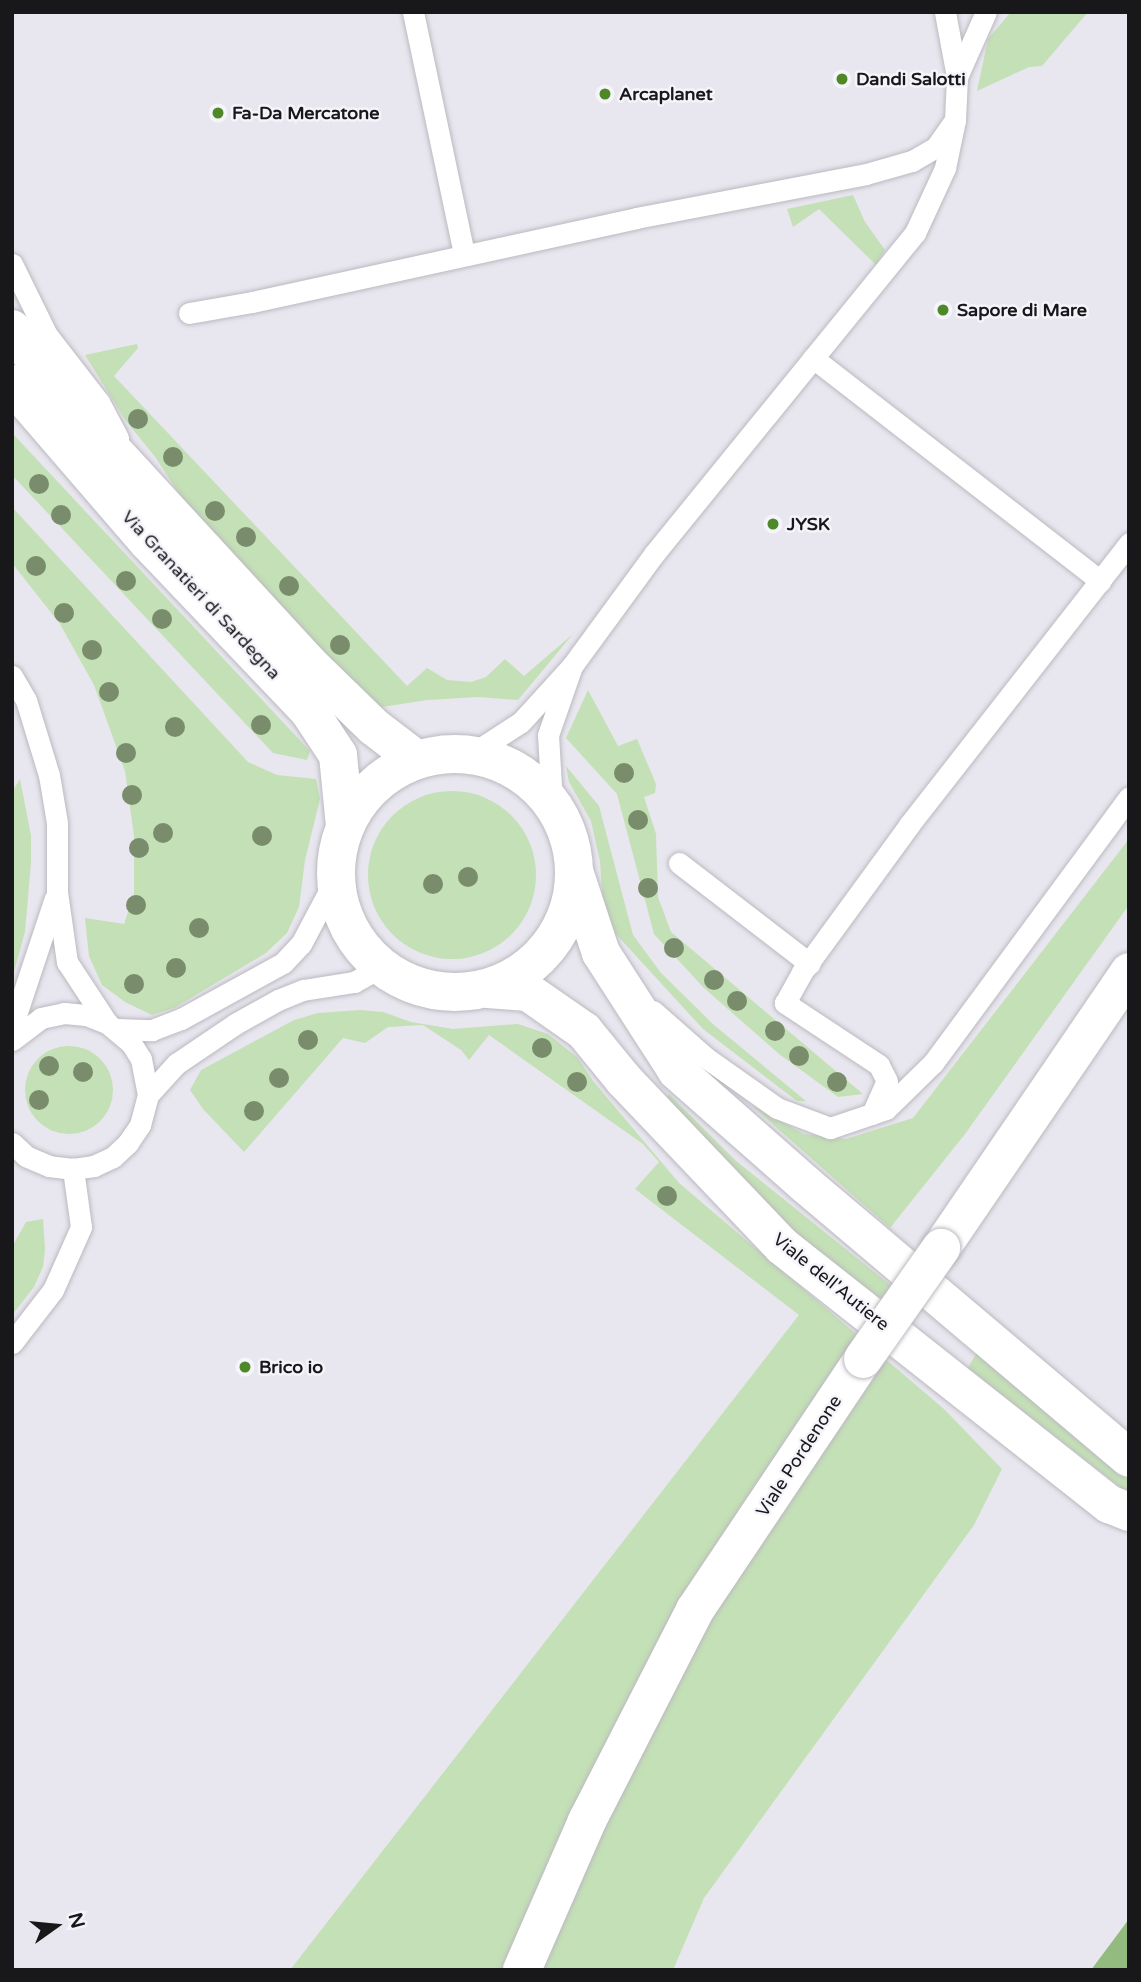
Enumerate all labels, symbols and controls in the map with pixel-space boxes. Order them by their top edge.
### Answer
place label: Dandi Salotti [856,68,966,90]
marker: Dandi Salotti [834,71,850,87]
place label: Arcaplanet [619,83,713,105]
marker: Arcaplanet [597,86,613,102]
place label: Fa-Da Mercatone [232,102,379,124]
marker: Fa-Da Mercatone [210,105,226,121]
place label: Sapore di Mare [957,299,1087,321]
marker: Sapore di Mare [935,302,951,318]
street label: Via Granatieri di Sardegna [117,506,285,684]
place label: JYSK [787,513,830,535]
marker: JYSK [765,516,781,532]
street label: Viale dell'Autiere [769,1229,893,1335]
place label: Brico io [259,1356,323,1378]
marker: Brico io [237,1359,253,1375]
street label: Viale Pordenone [752,1391,846,1521]
north arrow [21,1891,91,1961]
text: N [64,1910,89,1931]

